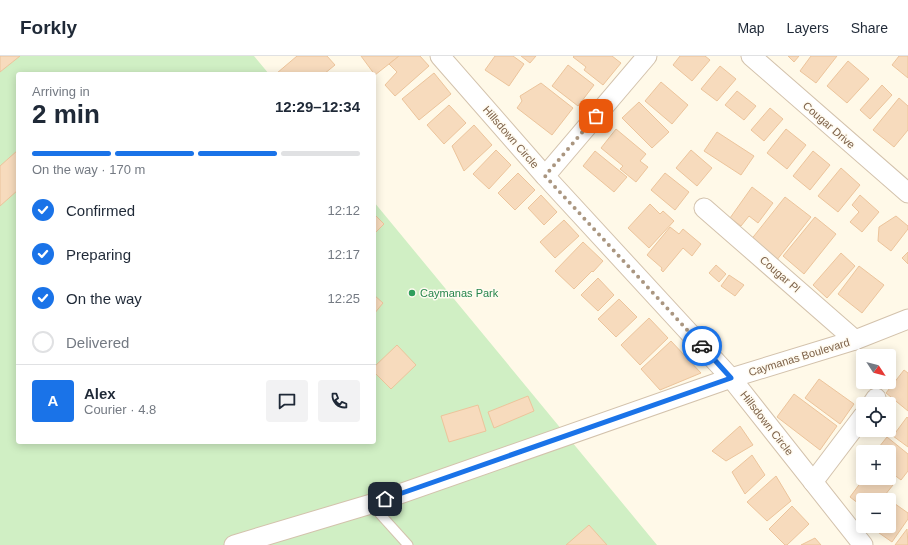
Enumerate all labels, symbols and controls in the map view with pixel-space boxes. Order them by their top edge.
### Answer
text: Forkly [20,17,77,38]
text: Map [737,20,765,36]
text: Layers [787,20,829,36]
text: Share [851,20,888,36]
text: Arriving in [32,84,90,99]
text: 12:29–12:34 [275,98,360,115]
text: 2 min [32,99,100,129]
pin [579,99,613,133]
street label: Cougar Drive [801,99,857,151]
street label: Hillsdown Circle [481,104,541,170]
icon: bag [585,105,607,127]
text: On the way · 170 m [32,162,145,177]
icon: check [32,199,54,221]
text: Confirmed [66,202,135,219]
text: 12:12 [327,203,360,218]
icon: check [32,243,54,265]
text: Preparing [66,246,131,263]
text: 12:17 [327,247,360,262]
street label: Cougar Pl [758,253,802,295]
icon: check [32,287,54,309]
place label: Caymanas Park [420,287,499,299]
marker: Caymanas Park [407,288,417,298]
text: On the way [66,290,142,307]
text: 12:25 [327,291,360,306]
courier [682,326,722,366]
text: Delivered [66,334,129,351]
icon: car [691,335,713,357]
street label: Caymanas Boulevard [747,336,851,378]
north arrow [856,349,896,389]
map controls [856,349,896,533]
button: chat [266,380,308,422]
button: phone [318,380,360,422]
text: Alex [84,385,116,402]
street label: Hillsdown Circle [738,388,796,458]
text: A [48,392,58,409]
button: locate [856,397,896,437]
text: Courier · 4.8 [84,402,156,417]
button: + [856,445,896,485]
pin [368,482,402,516]
icon: home [374,488,396,510]
button: − [856,493,896,533]

